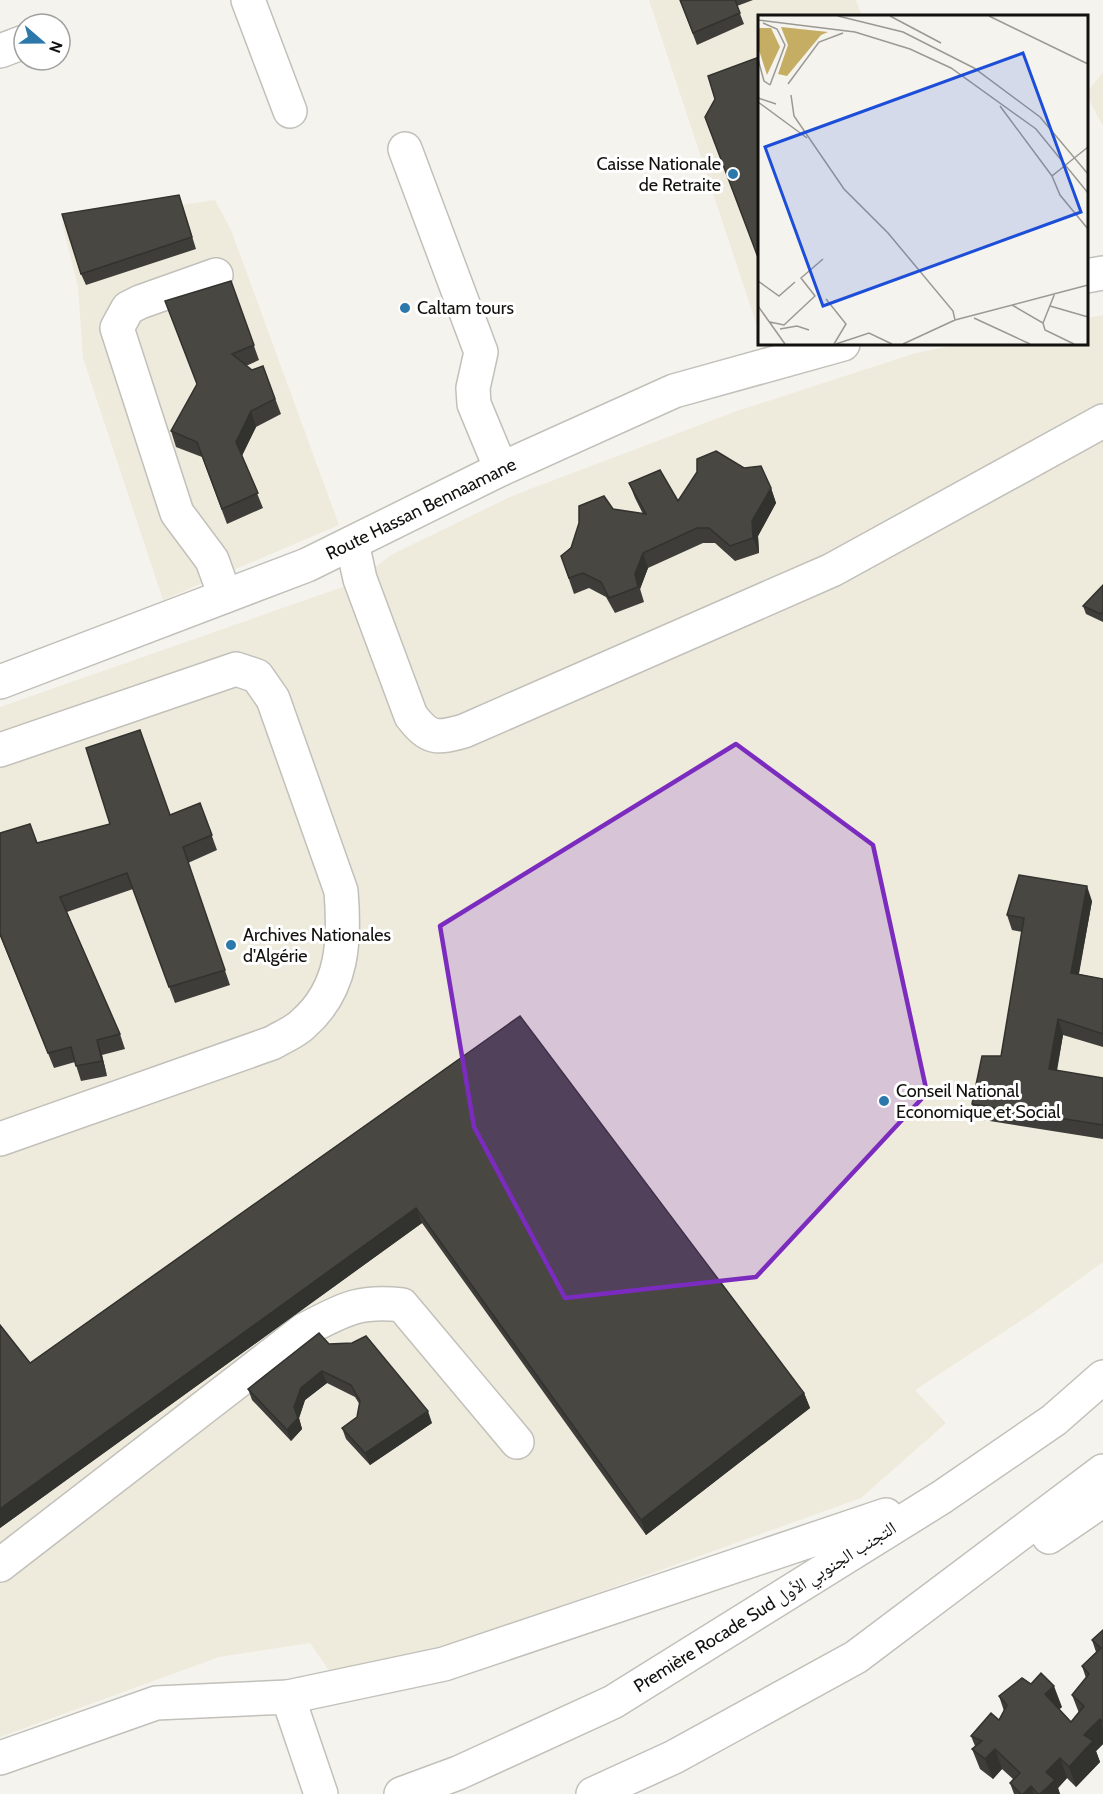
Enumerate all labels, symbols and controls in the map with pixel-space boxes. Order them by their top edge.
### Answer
north arrow [12,12,72,72]
inset map [758,15,1088,345]
text: N [45,38,66,56]
place label: Caisse Nationale de Retraite [596,153,721,196]
marker: Caisse Nationale de Retraite [726,167,740,181]
place label: Caltam tours [417,297,514,319]
marker: Caltam tours [398,301,412,315]
street label: Route Hassan Bennaamane [322,453,520,565]
place label: Archives Nationales d'Algérie [243,924,391,967]
marker: Archives Nationales d'Algérie [224,938,238,952]
place label: Conseil National Economique et Social [896,1080,1061,1123]
marker: Conseil National Economique et Social [877,1094,891,1108]
street label: Première Rocade Sud التجنب الجنوبي الأول [630,1517,902,1700]

